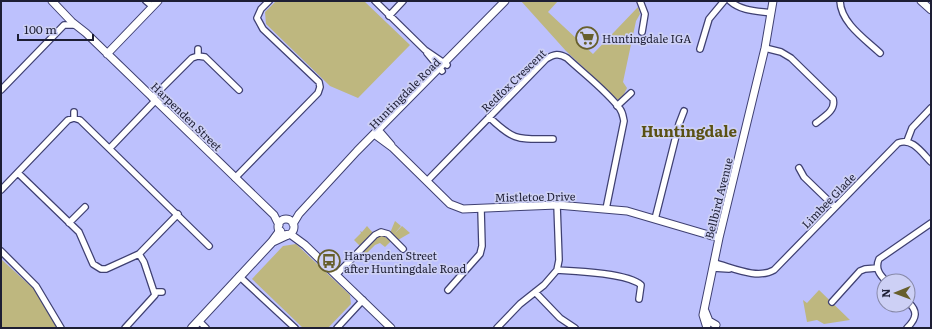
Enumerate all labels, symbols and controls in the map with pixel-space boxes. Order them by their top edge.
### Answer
scale bar [18,16,93,42]
text: 100 m [24,20,57,38]
supermarket icon: Huntingdale IGA [574,25,600,51]
place label: Huntingdale IGA [602,30,691,46]
street label: Redfox Crescent [477,44,549,115]
street label: Huntingdale Road [365,54,443,132]
street label: Harpenden Street [148,78,226,154]
district label: Huntingdale [641,119,738,142]
street label: Bellbird Avenue [700,155,736,240]
street label: Limbee Glade [797,169,859,231]
street label: Mistletoe Drive [495,187,576,205]
place label: Harpenden Street after Huntingdale Road [344,247,466,276]
bus stop icon: Harpenden Street after Huntingdale Road [316,248,342,274]
north arrow [876,273,916,313]
text: N [877,288,893,298]

